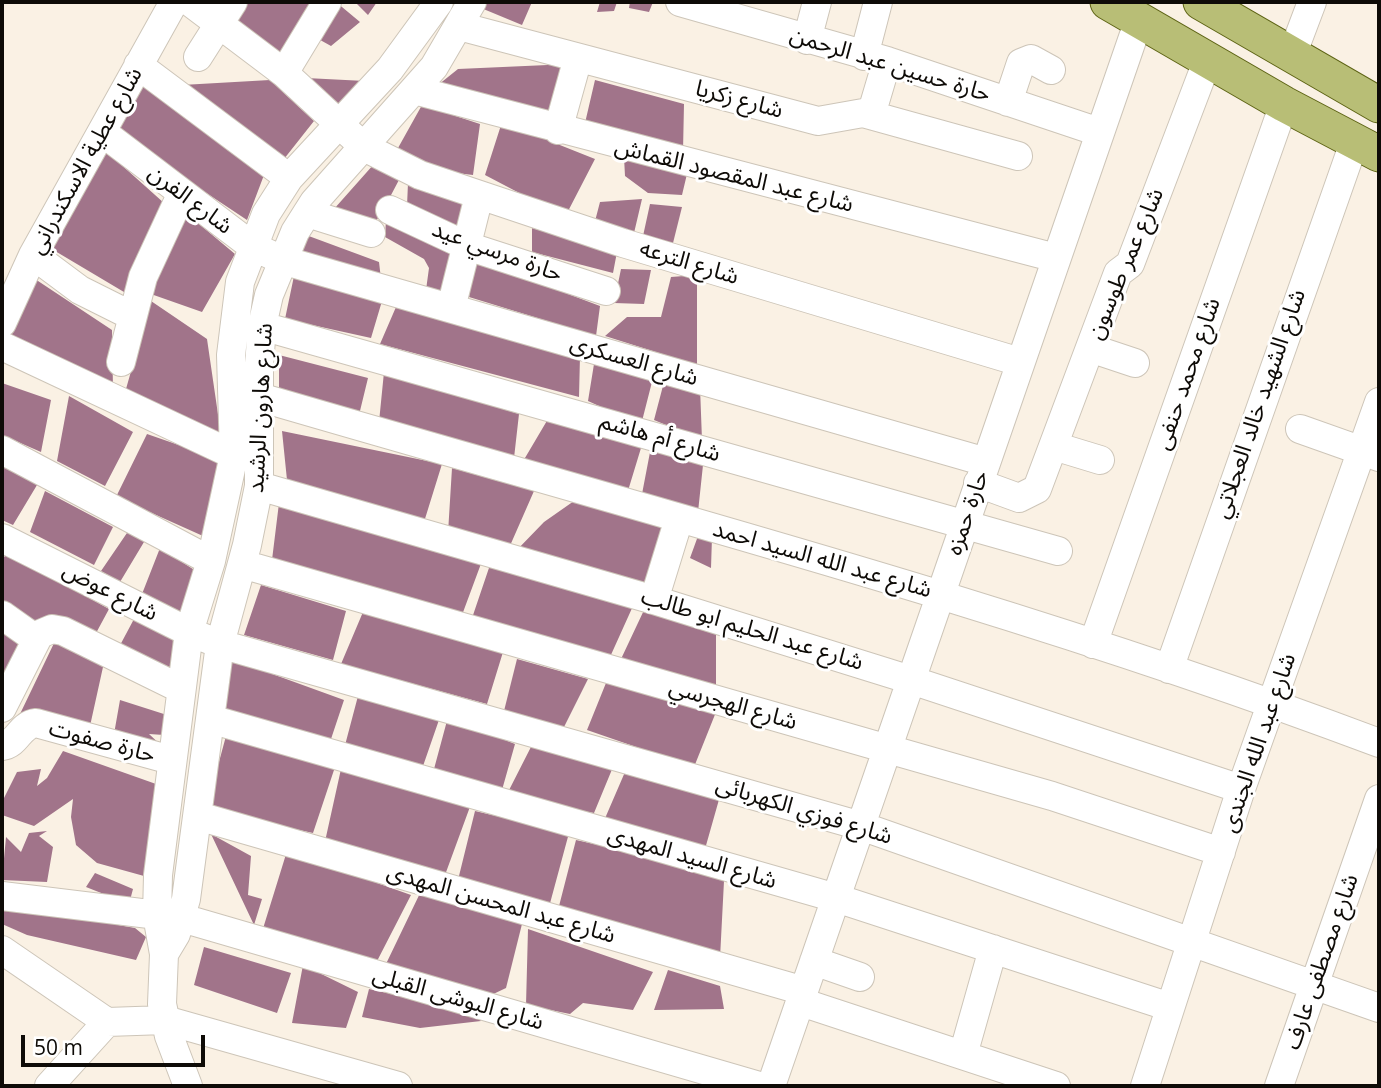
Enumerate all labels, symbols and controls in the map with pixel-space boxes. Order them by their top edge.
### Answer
street label: حارة حسين عبد الرحمن [786,21,994,109]
street label: شارع عطية الاسكندراني [23,63,149,259]
street label: شارع زكريا [692,75,786,125]
street label: شارع عبد المقصود القماش [612,133,856,219]
street label: شارع الفرن [142,159,238,241]
street label: شارع عمر طوسون [1082,184,1170,344]
street label: حارة مرسي عيد [428,216,566,288]
street label: شارع الترعه [636,235,742,291]
street label: شارع الشهيد خالد العجلاتي [1208,286,1312,522]
street label: شارع محمد حنفى [1149,294,1227,454]
street label: شارع هارون الرشيد [243,322,279,494]
street label: شارع العسكرى [567,330,701,392]
street label: شارع أم هاشم [597,408,723,468]
street label: حارة حمزه [941,467,995,559]
street label: شارع عبد الله السيد احمد [709,516,935,604]
street label: شارع عوض [58,556,162,628]
street label: شارع عبد الحليم ابو طالب [638,583,866,677]
street label: شارع عبد الله الجندى [1215,650,1303,836]
street label: شارع الهجرسي [666,674,800,736]
street label: حارة صفوت [46,715,158,769]
street label: شارع فوزي الكهربائى [712,771,896,851]
street label: شارع السيد المهدى [604,821,780,895]
street label: شارع عبد المحسن المهدى [384,858,618,950]
street label: شارع مصطفى عارف [1279,871,1365,1053]
street label: شارع البوشى القبلى [369,961,547,1037]
scale bar [24,1021,208,1066]
text: 50 m [34,1033,83,1061]

